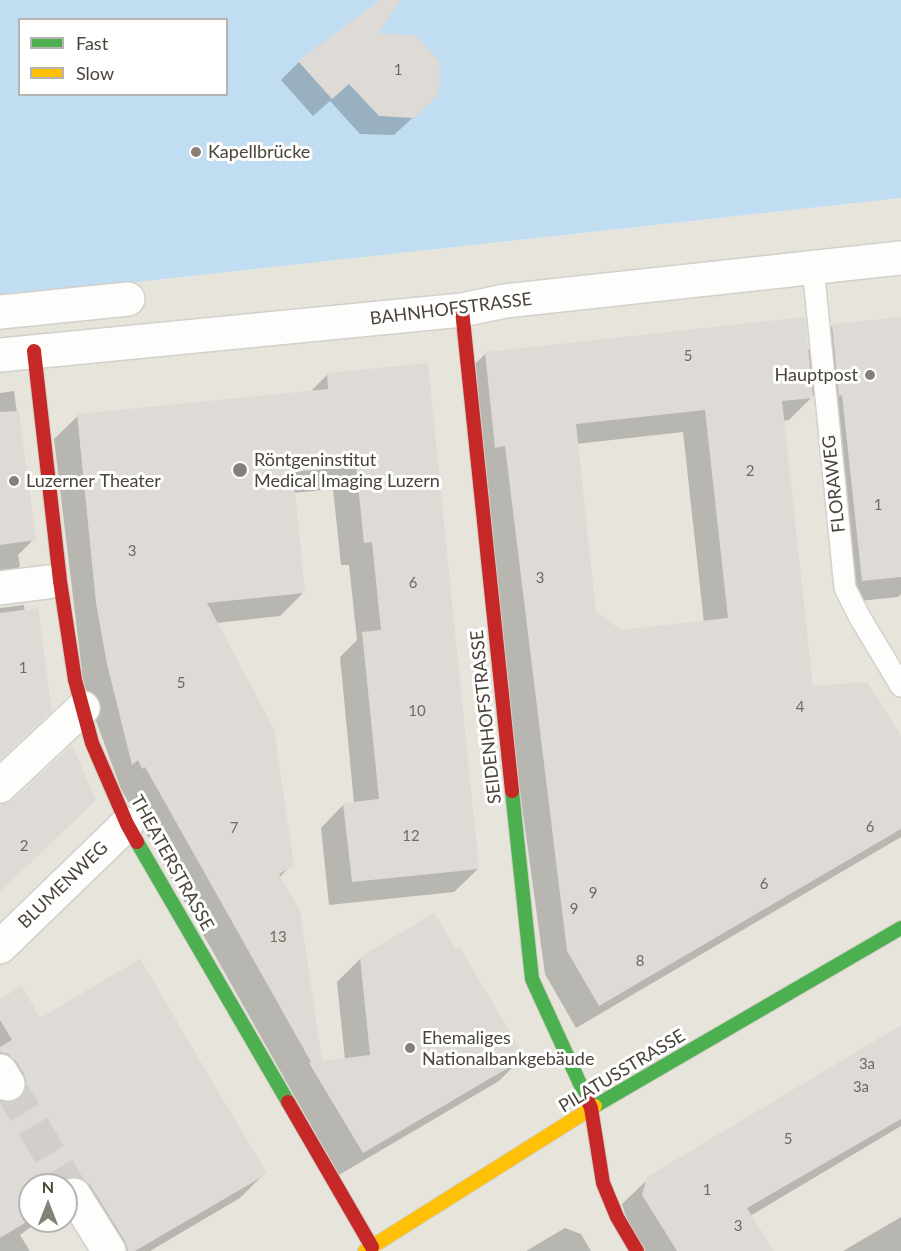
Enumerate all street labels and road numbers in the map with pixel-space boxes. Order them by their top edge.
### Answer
street label: BAHNHOFSTRASSE [369,288,533,330]
street label: FLORAWEG [818,434,850,534]
street label: SEIDENHOFSTRASSE [466,629,506,805]
street label: THEATERSTRASSE [126,791,218,935]
street label: BLUMENWEG [14,837,112,933]
street label: PILATUSSTRASSE [555,1025,689,1117]

